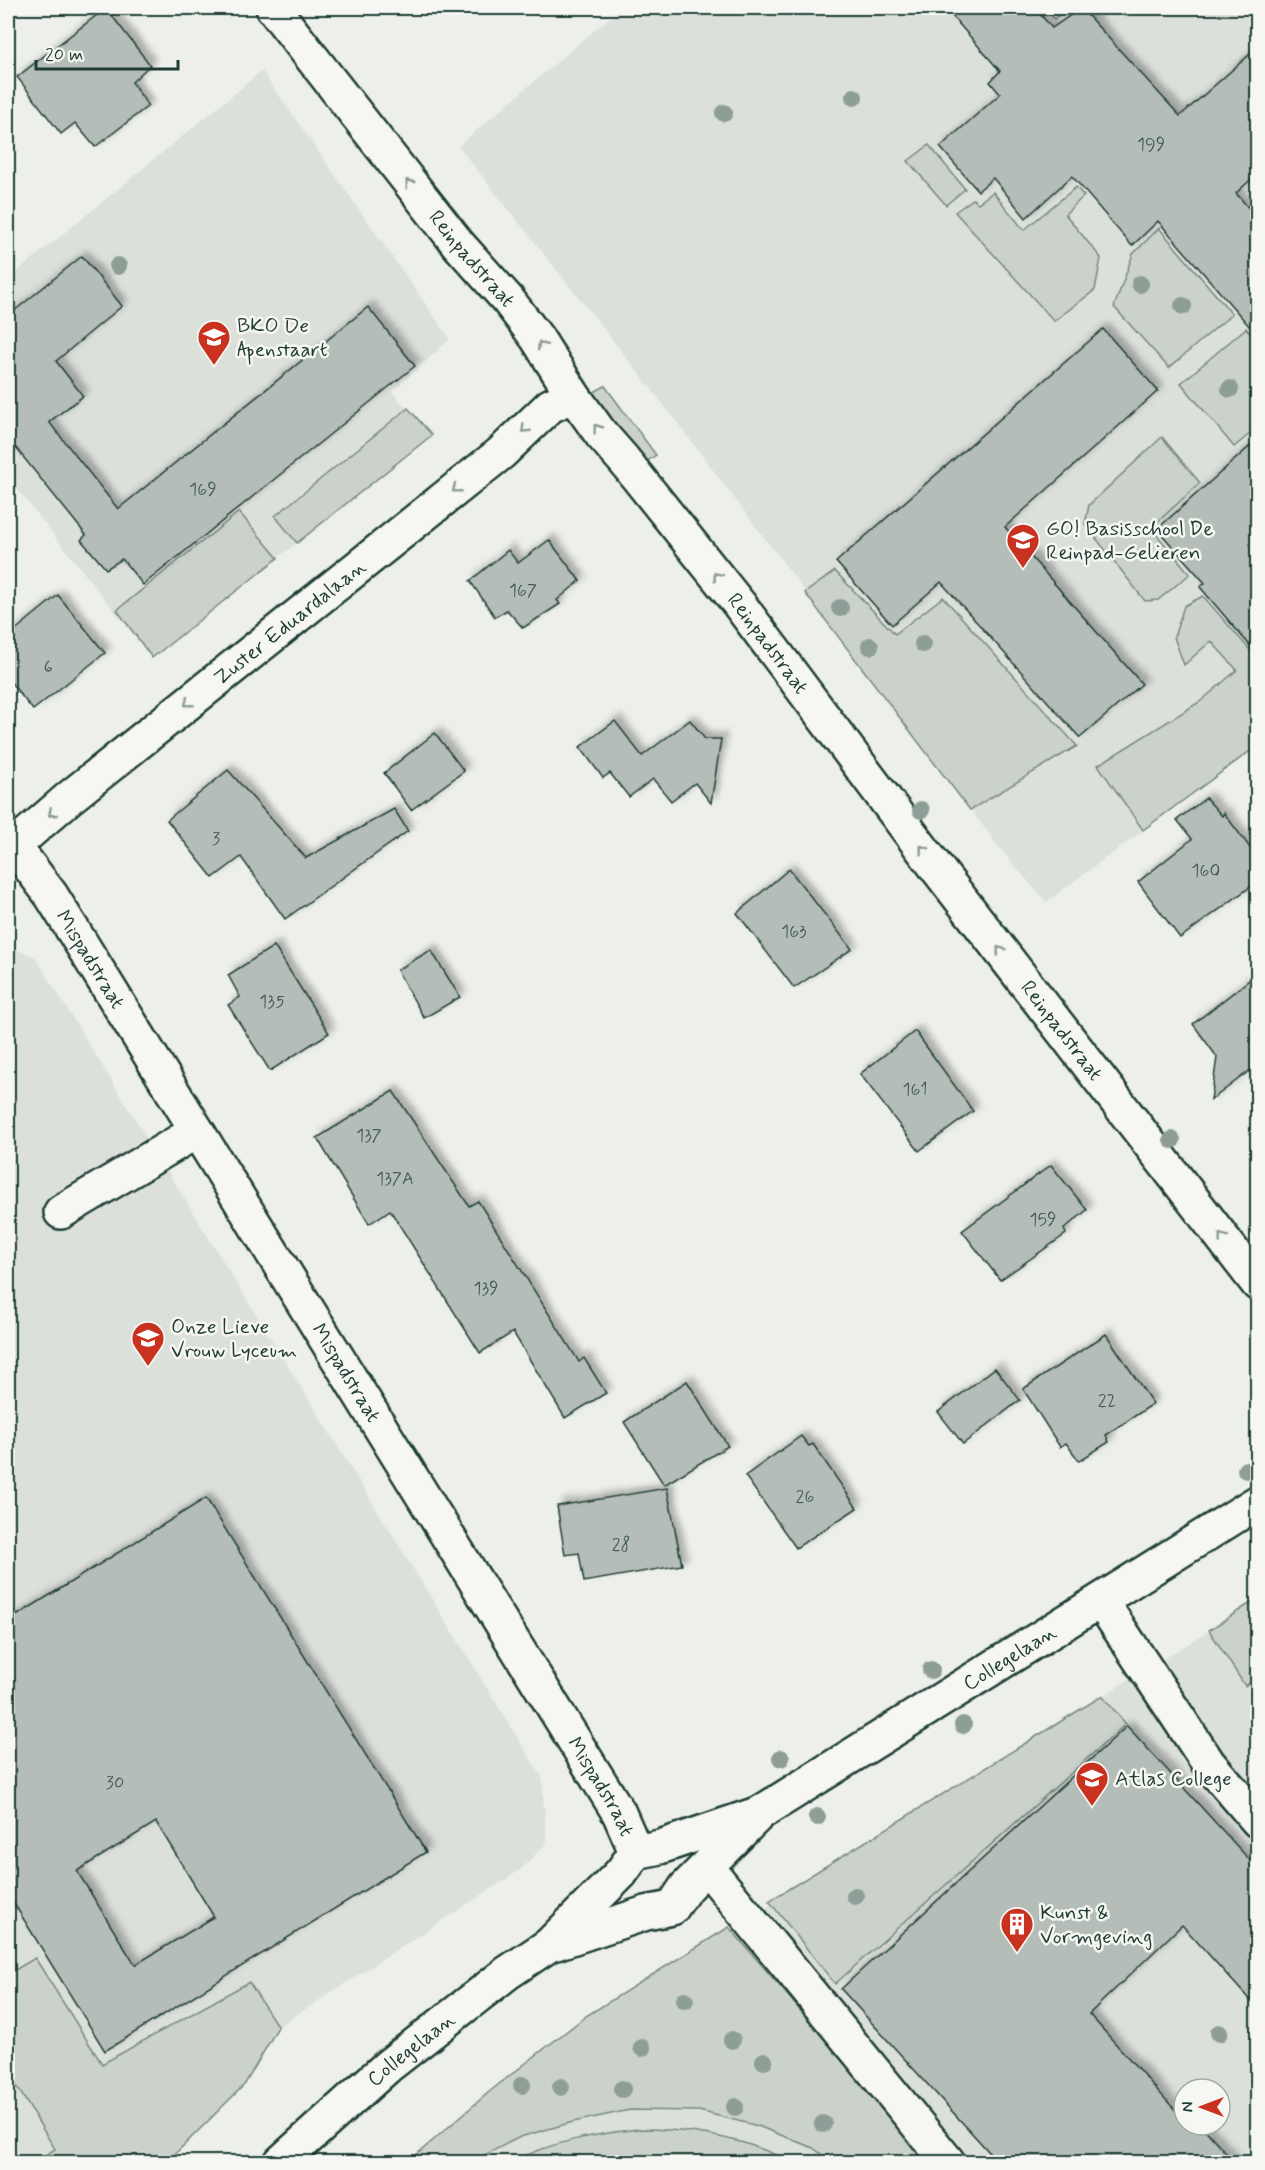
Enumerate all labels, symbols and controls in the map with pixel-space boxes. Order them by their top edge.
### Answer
scale bar [36,33,178,71]
text: 20 m [45,43,83,67]
house number: 199 [1137,133,1165,157]
one-way arrow [406,178,417,189]
street label: Reinpadstraat [422,205,521,313]
place label: BKO De Apenstaart [237,312,328,365]
school or university icon: BKO De Apenstaart [196,319,232,366]
one-way arrow [538,341,549,352]
one-way arrow [522,422,533,433]
one-way arrow [593,423,604,434]
house number: 169 [189,478,217,502]
one-way arrow [451,482,462,493]
place label: GO! Basisschool De Reinpad-Gelieren [1046,515,1214,567]
school or university icon: GO! Basisschool De Reinpad-Gelieren [1005,522,1041,569]
street label: Zuster Eduardalaan [208,553,372,692]
one-way arrow [713,572,724,583]
house number: 167 [509,579,537,603]
street label: Reinpadstraat [720,587,815,700]
house number: 6 [43,655,53,679]
one-way arrow [184,695,195,706]
one-way arrow [48,806,59,817]
house number: 3 [212,827,220,851]
one-way arrow [919,845,930,856]
house number: 160 [1192,859,1220,883]
street label: Mispadstraat [49,905,131,1015]
house number: 163 [781,920,807,944]
one-way arrow [997,945,1008,956]
street label: Reinpadstraat [1014,975,1109,1087]
house number: 135 [259,990,285,1014]
house number: 161 [902,1078,928,1102]
house number: 137 [356,1124,382,1148]
house number: 137A [376,1167,414,1191]
house number: 159 [1029,1208,1057,1232]
one-way arrow [1218,1233,1229,1244]
house number: 139 [473,1277,499,1301]
place label: Onze Lieve Vrouw Lyceum [171,1313,297,1365]
street label: Mispadstraat [304,1318,387,1428]
school or university icon: Onze Lieve Vrouw Lyceum [130,1320,166,1367]
house number: 22 [1098,1389,1116,1413]
house number: 26 [796,1485,814,1509]
house number: 28 [612,1533,630,1557]
street label: Collegelaan [958,1618,1062,1698]
street label: Mispadstraat [560,1732,640,1841]
school or university icon: Atlas College [1074,1760,1110,1807]
place label: Atlas College [1115,1765,1232,1793]
house number: 30 [106,1771,124,1795]
place label: Kunst & Vormgeving [1040,1899,1152,1951]
building icon: Kunst & Vormgeving [999,1906,1035,1953]
street label: Collegelaan [361,2006,461,2093]
north arrow [1172,2077,1232,2137]
text: N [1178,2102,1199,2112]

